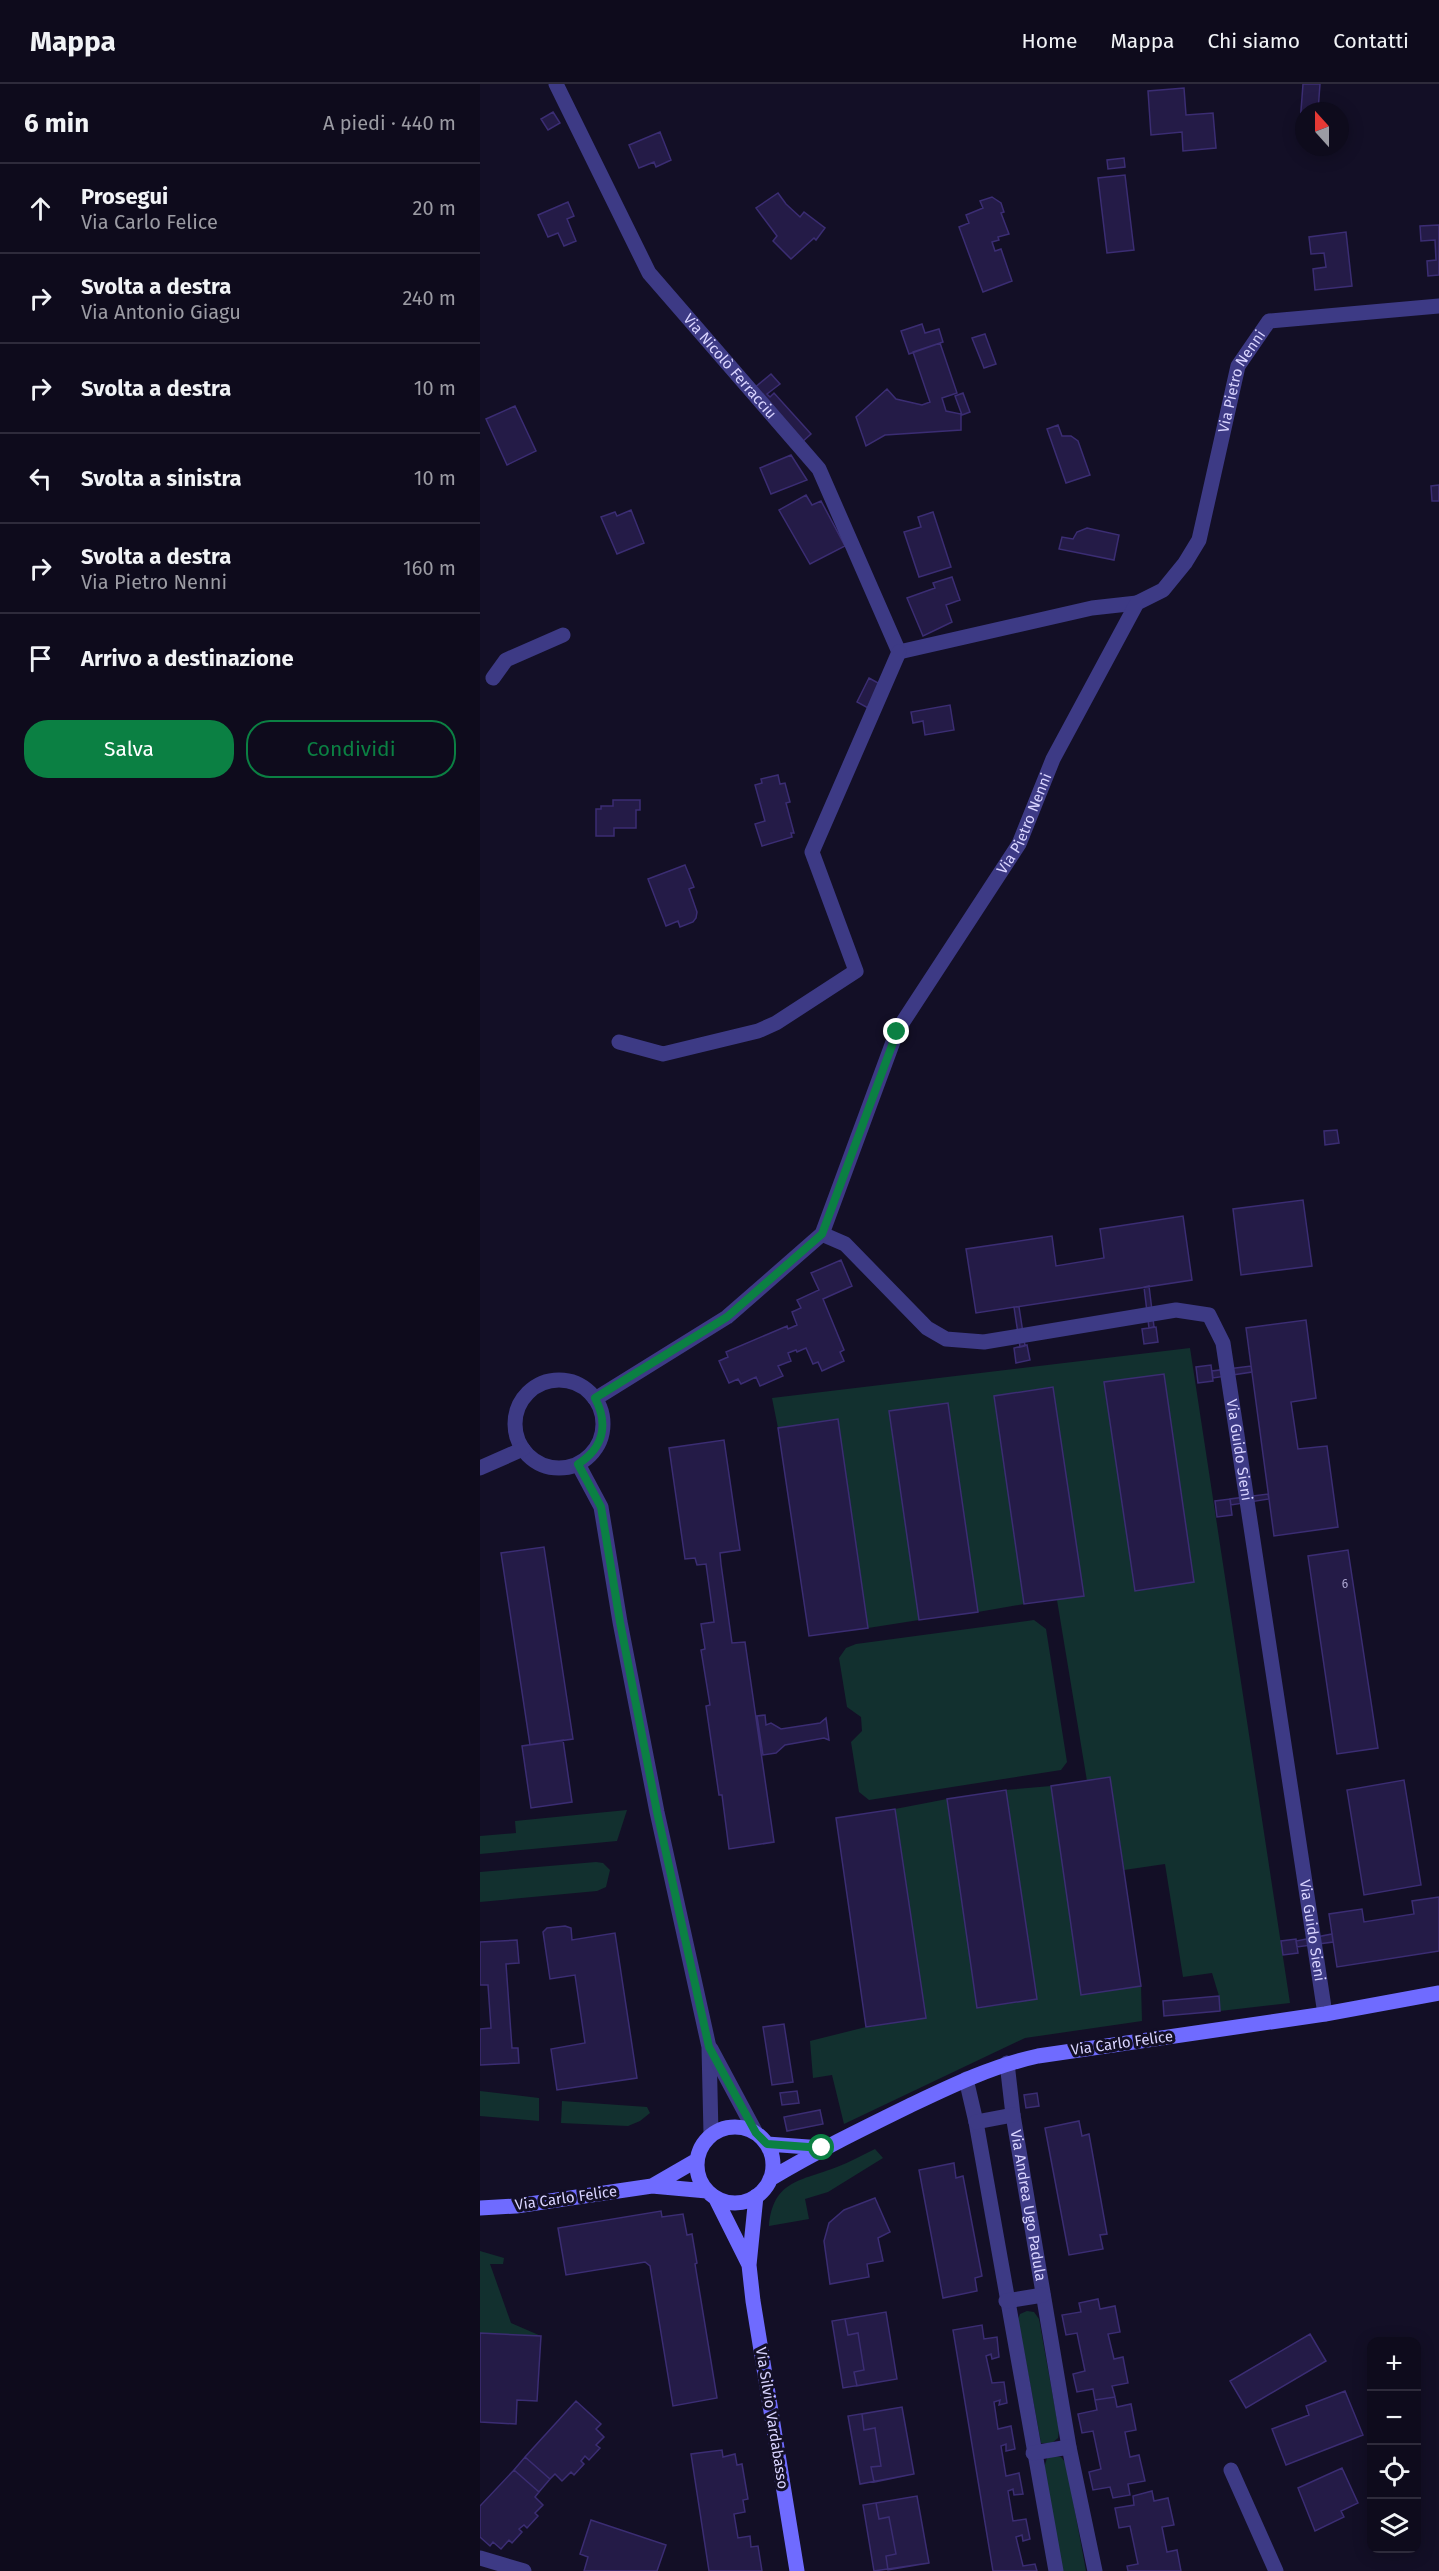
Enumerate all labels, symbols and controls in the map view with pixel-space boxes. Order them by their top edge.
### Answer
text: Mappa [30,25,116,58]
text: Home [1021,28,1077,54]
text: Mappa [1110,28,1174,54]
text: Chi siamo [1207,28,1300,54]
text: Contatti [1333,28,1409,54]
north arrow [1295,102,1349,156]
text: 6 min [24,108,89,139]
text: A piedi · 440 m [323,111,456,135]
text: Prosegui [81,183,168,210]
icon: ahead [24,192,57,225]
text: 20 m [413,196,456,220]
text: Via Carlo Felice [81,210,218,234]
text: Svolta a destra [81,273,231,300]
icon: right [24,282,57,315]
text: 240 m [402,286,456,310]
text: Via Antonio Giagu [81,300,241,324]
street label: Via Nicolò Ferracciu [679,310,780,422]
street label: Via Pietro Nenni [1214,327,1269,434]
icon: right [24,372,57,405]
text: Svolta a destra [81,375,231,402]
text: 10 m [414,376,456,400]
icon: left [24,462,57,495]
text: Svolta a sinistra [81,465,242,492]
text: 10 m [414,466,456,490]
text: Svolta a destra [81,543,231,570]
icon: right [24,552,57,585]
text: 160 m [403,556,456,580]
text: Via Pietro Nenni [81,570,227,594]
icon: arrive [24,642,57,675]
text: Arrivo a destinazione [81,645,294,672]
button: Salva [24,720,234,778]
button: Condividi [246,720,456,778]
street label: Via Pietro Nenni [993,770,1055,877]
route end [883,1018,909,1044]
street label: Via Guido Sieni [1223,1398,1256,1502]
house number: 6 [1342,1577,1348,1591]
street label: Via Guido Sieni [1296,1878,1329,1982]
street label: Via Carlo Felice [1070,2027,1174,2059]
street label: Via Andrea Ugo Padula [1007,2128,1050,2282]
route start [808,2134,834,2160]
street label: Via Carlo Felice [514,2182,618,2214]
map controls [1367,2337,1421,2553]
button: + [1367,2337,1421,2391]
street label: Via Silvio Vardabasso [752,2346,792,2490]
button: − [1367,2391,1421,2445]
button: locate [1367,2445,1421,2499]
button: layers [1367,2499,1421,2553]

